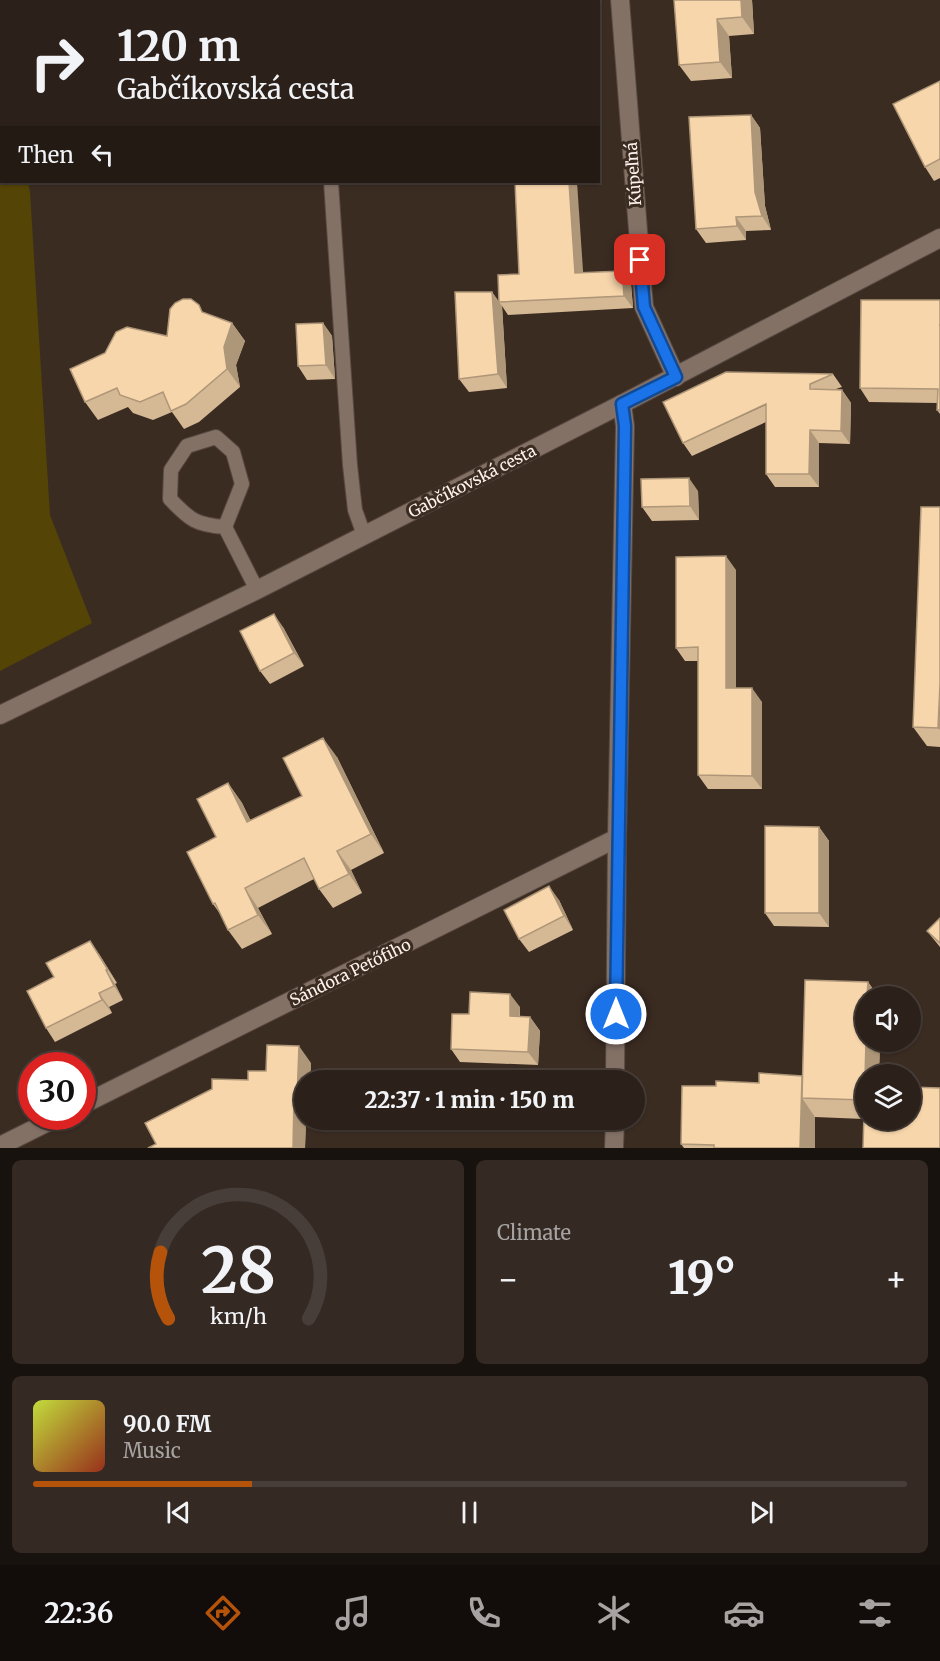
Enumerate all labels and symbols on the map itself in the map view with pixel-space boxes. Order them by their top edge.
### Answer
street label: Kúpeľná [621,141,645,206]
pin [614,234,665,285]
street label: Gabčíkovská cesta [405,440,540,522]
street label: Sándora Petőfiho [286,934,414,1010]
position arrow [584,982,648,1046]
speed limit sign: 30 [18,1052,96,1130]

